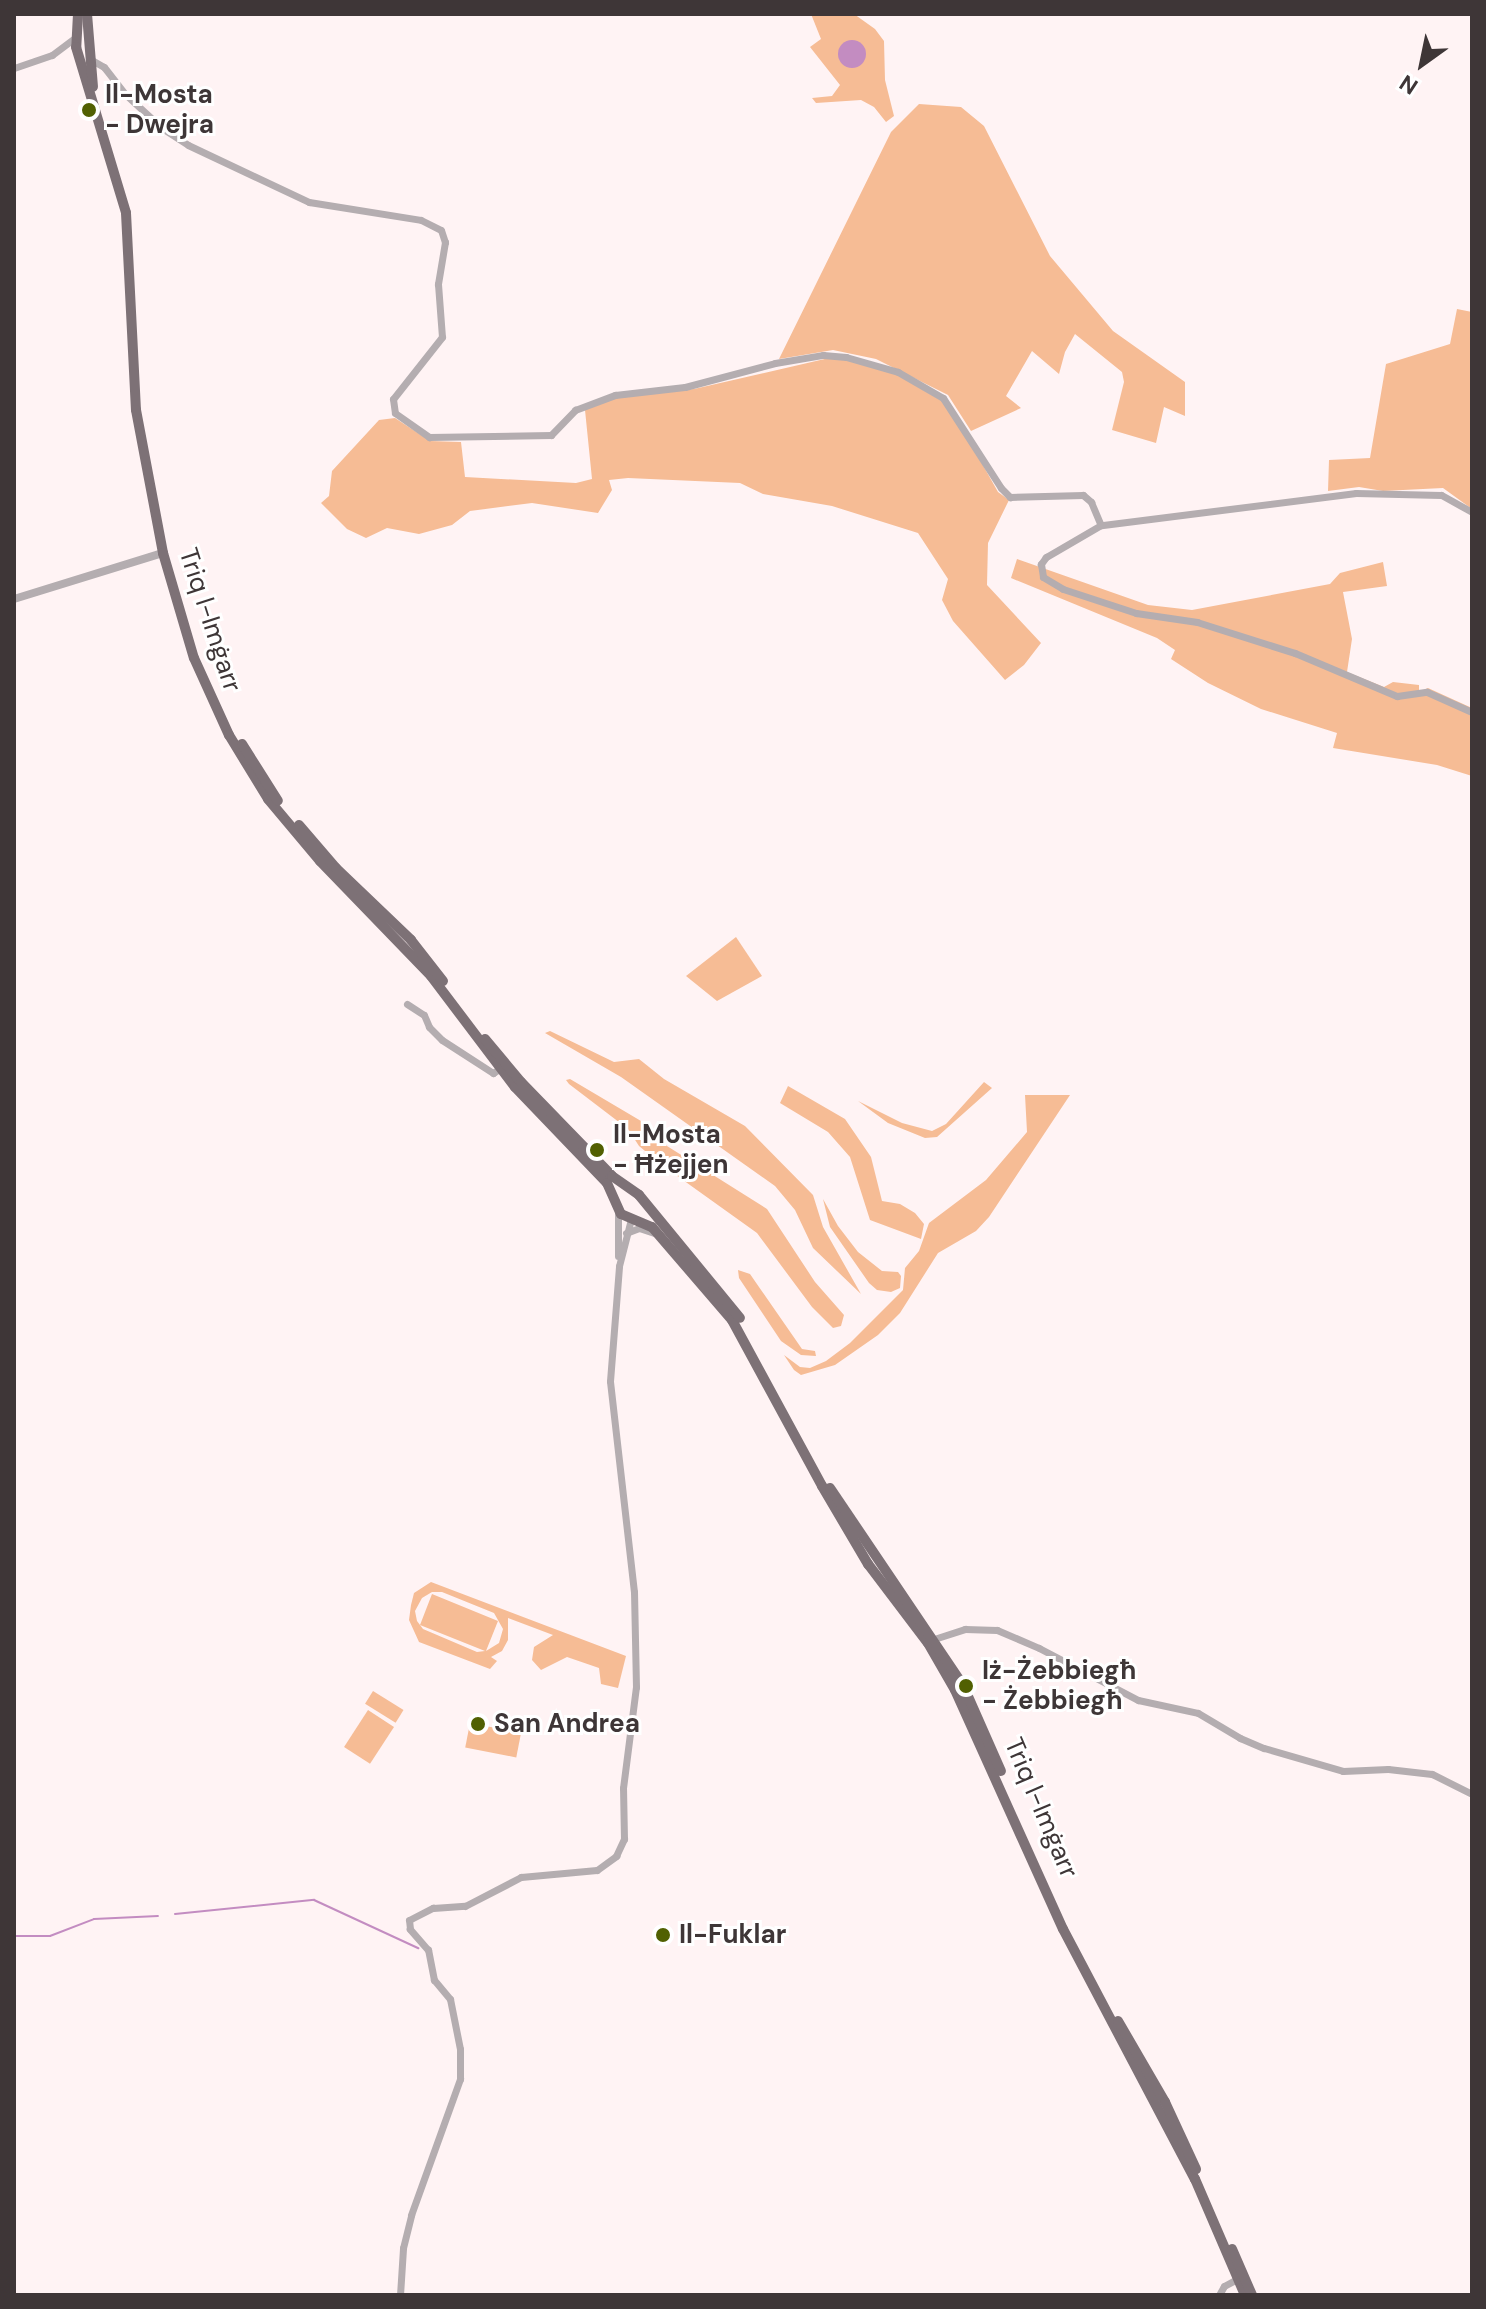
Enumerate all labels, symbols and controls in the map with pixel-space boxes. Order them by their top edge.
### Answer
north arrow [1382,24,1462,104]
text: N [1394,68,1423,101]
place label: Il-Mosta - Dwejra [105,79,214,140]
marker: Il-Mosta - Dwejra [80,101,98,119]
street label: Triq l-Imġarr [172,544,248,696]
place label: Il-Mosta - Ħżejjen [613,1119,728,1180]
marker: Il-Mosta - Ħżejjen [588,1141,606,1159]
place label: Iż-Żebbiegħ - Żebbiegħ [982,1655,1136,1716]
marker: Iż-Żebbiegħ - Żebbiegħ [957,1677,975,1695]
place label: San Andrea [494,1708,640,1740]
marker: San Andrea [469,1715,487,1733]
street label: Triq l-Imġarr [997,1733,1085,1883]
place label: Il-Fuklar [679,1919,786,1951]
marker: Il-Fuklar [654,1926,672,1944]

